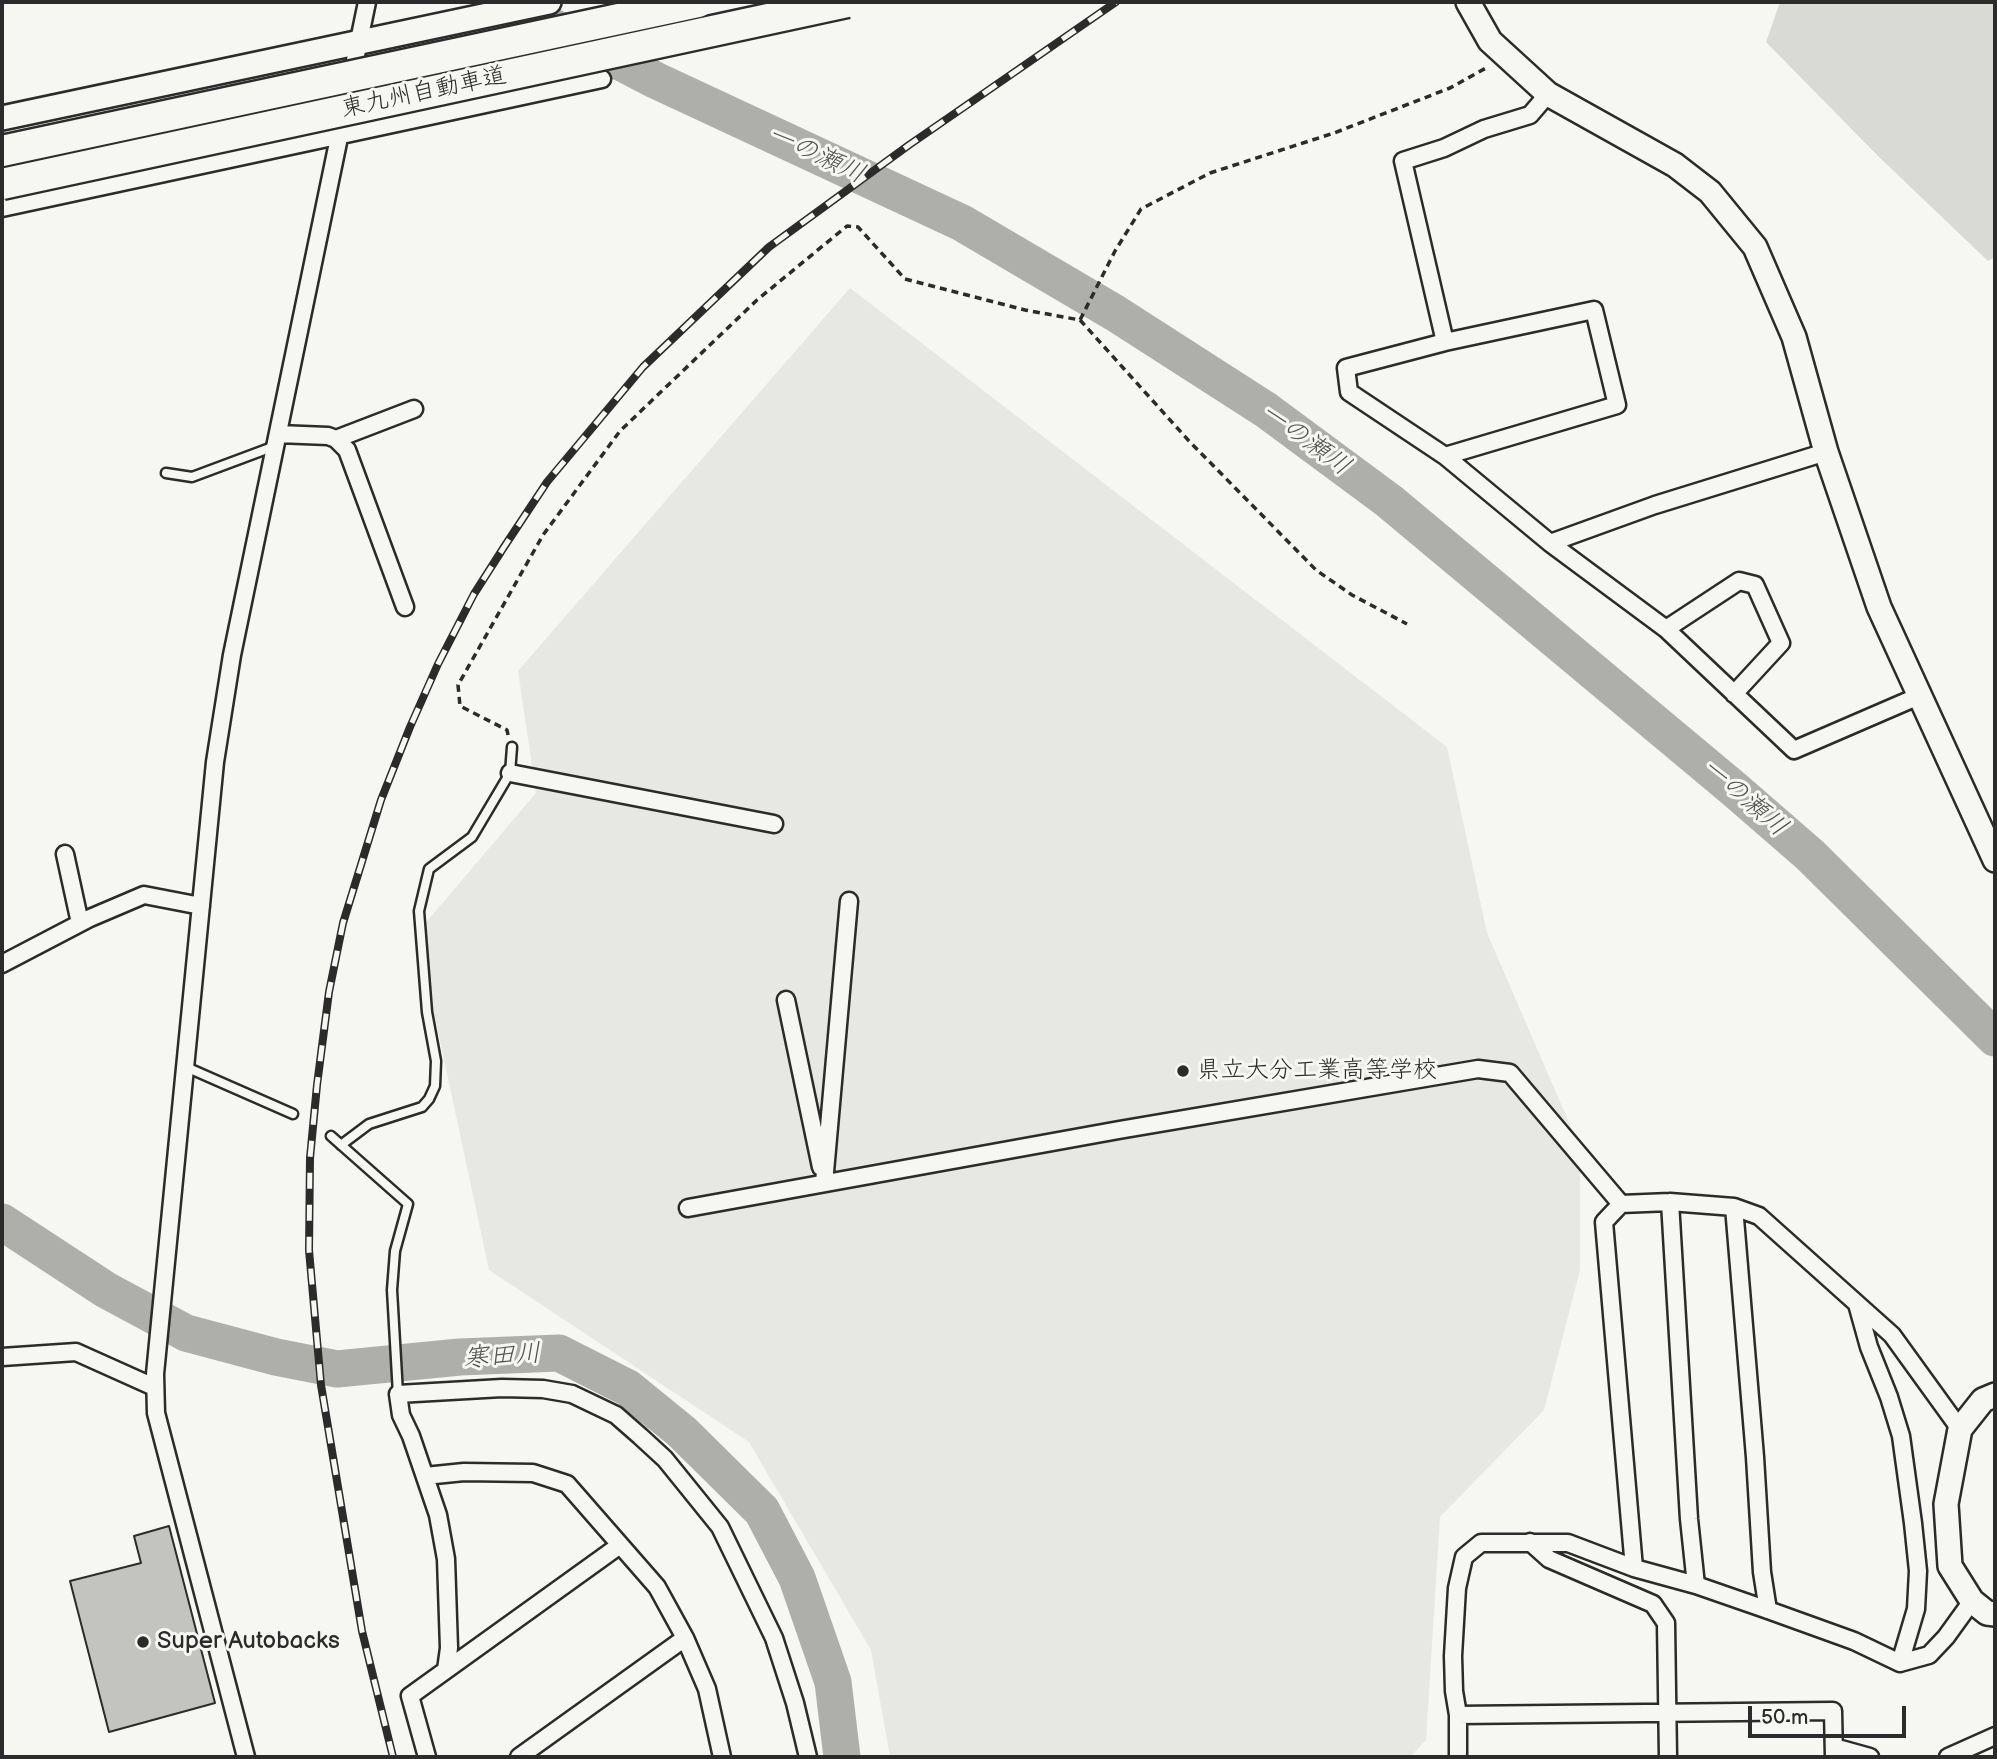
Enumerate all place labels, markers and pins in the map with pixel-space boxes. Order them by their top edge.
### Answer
place label: 県立大分工業高等学校 [1197,1057,1437,1085]
marker: 県立大分工業高等学校 [1175,1063,1191,1079]
place label: Super Autobacks [157,1628,340,1656]
marker: Super Autobacks [135,1634,151,1650]

